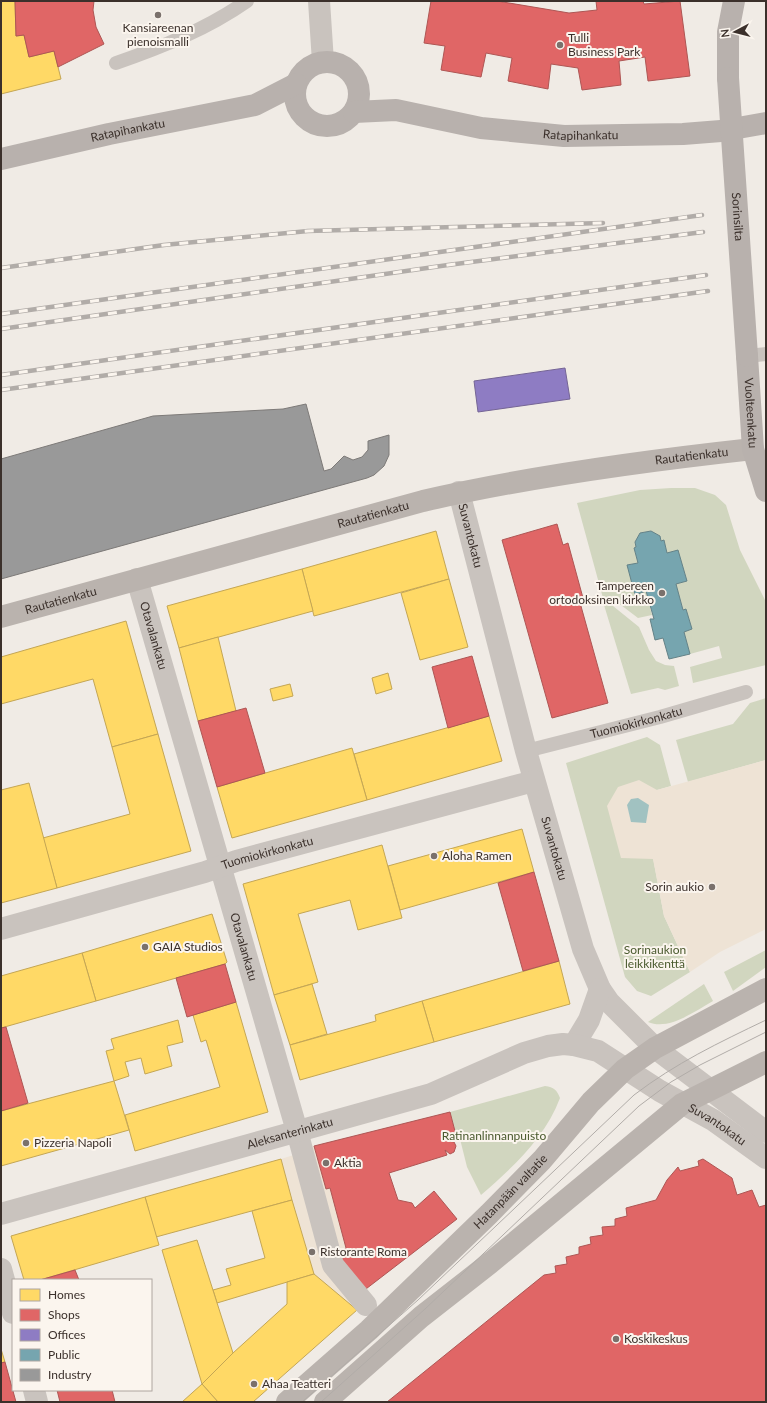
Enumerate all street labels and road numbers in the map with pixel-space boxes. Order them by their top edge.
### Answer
street label: Ratapihankatu [89,115,166,145]
street label: Ratapihankatu [542,126,619,143]
street label: Sorinsilta [729,192,747,241]
street label: Vuolteenkatu [741,377,761,449]
street label: Rautatienkatu [654,444,729,468]
street label: Rautatienkatu [336,497,411,531]
street label: Suvantokatu [455,502,486,569]
street label: Rautatienkatu [23,583,98,617]
street label: Otavalankatu [137,600,171,671]
street label: Tuomiokirkonkatu [589,703,684,741]
street label: Suvantokatu [538,815,571,882]
street label: Tuomiokirkonkatu [219,833,315,873]
street label: Otavalankatu [227,911,261,983]
street label: Suvantokatu [686,1100,749,1148]
street label: Aleksanterinkatu [245,1114,335,1152]
street label: Hatanpään valtatie [470,1151,550,1232]

